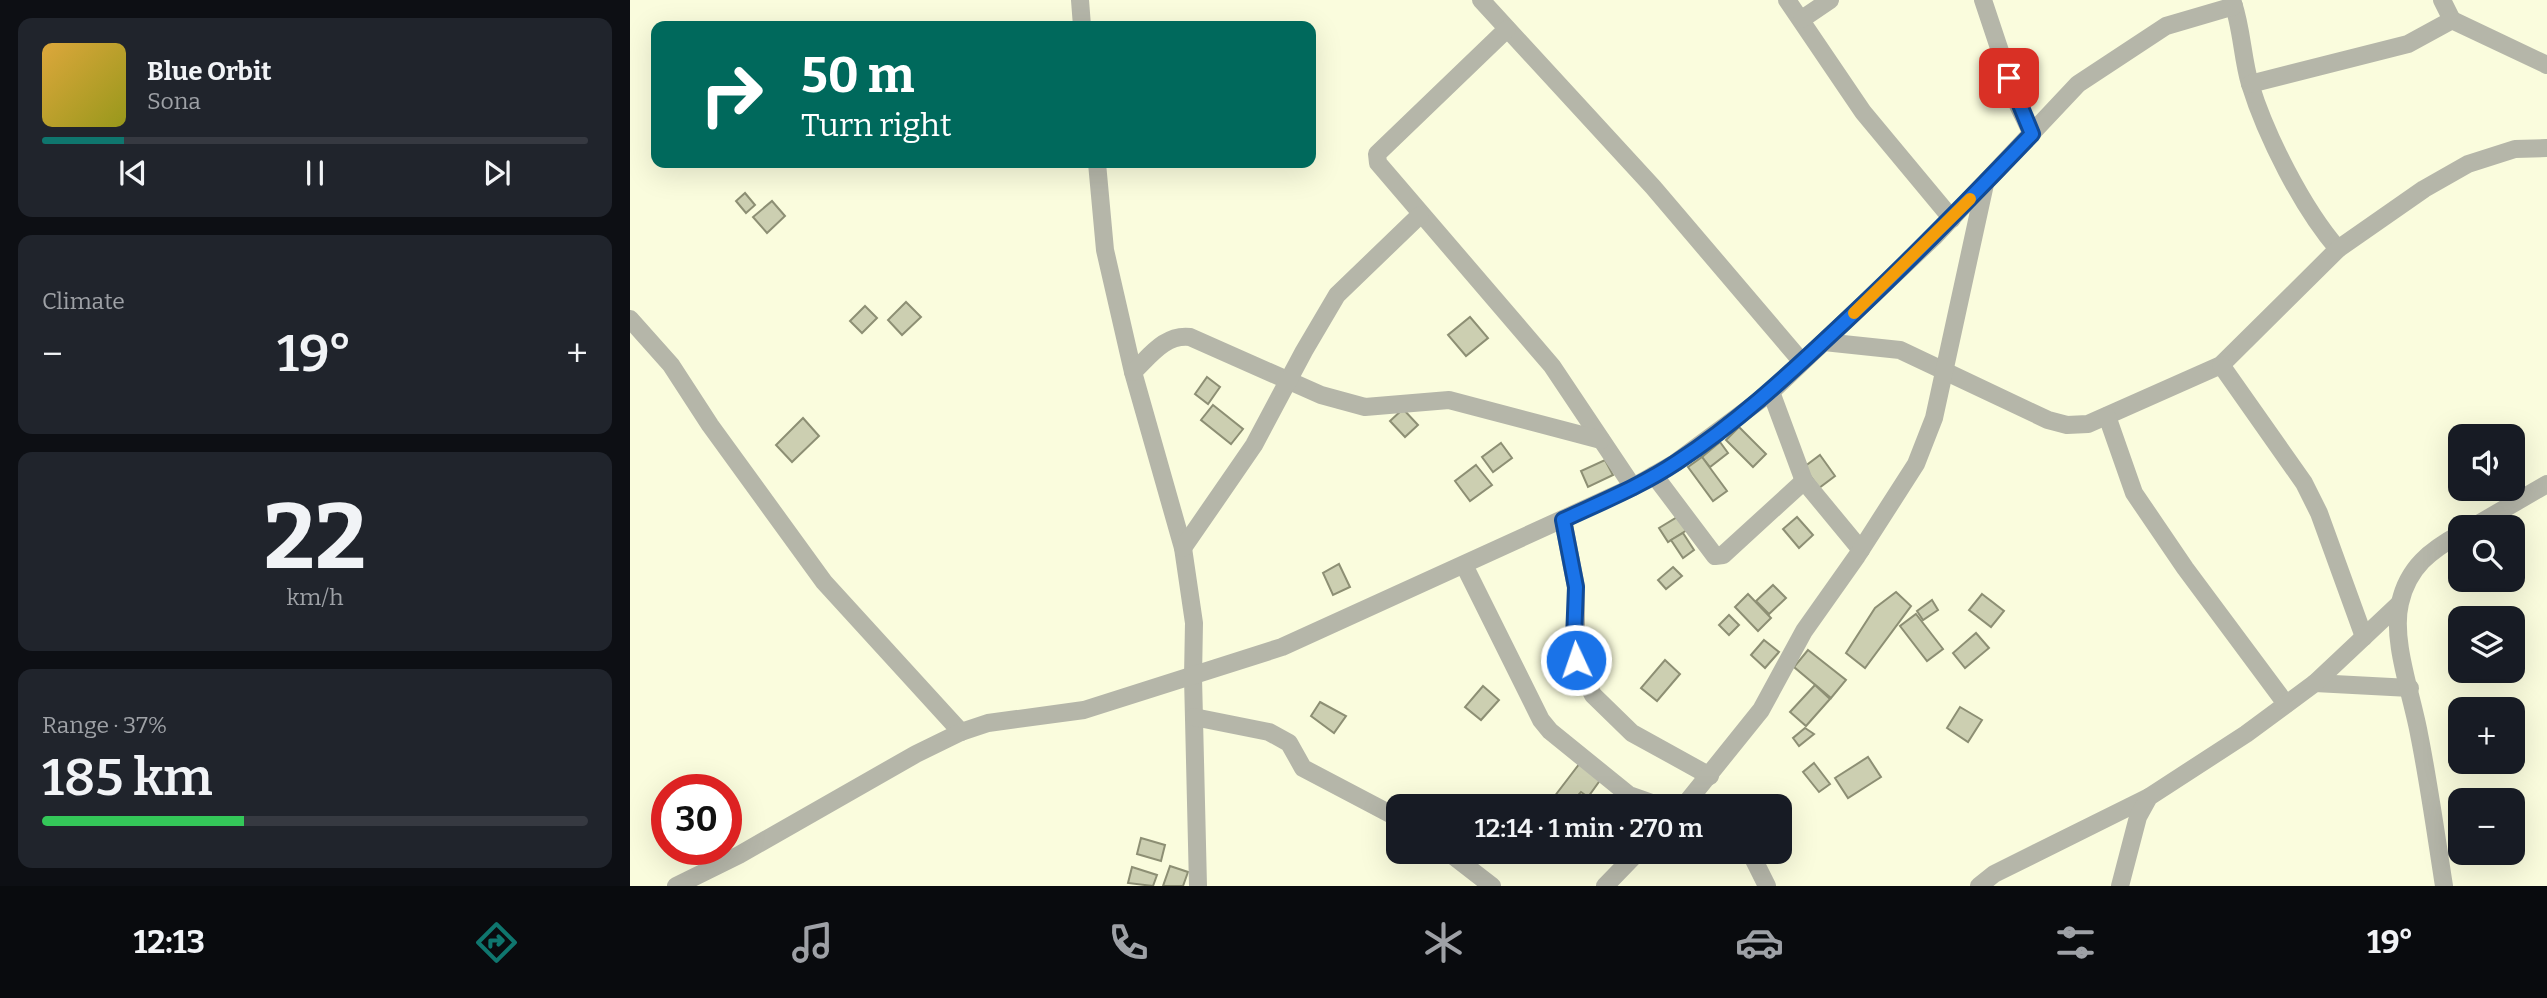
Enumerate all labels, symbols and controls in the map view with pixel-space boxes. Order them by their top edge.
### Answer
text: 50 m [801,46,914,105]
pin [1979,48,2039,108]
icon: right [686,49,777,140]
text: Blue Orbit [147,56,271,87]
icon: arrive [1990,59,2028,97]
text: Sona [147,87,201,115]
text: Turn right [801,106,952,144]
icon: previous [114,154,152,192]
icon: pause [296,154,334,192]
icon: next [478,154,516,192]
text: Climate [42,287,125,315]
text: 19° [277,322,352,385]
text: − [42,331,63,377]
text: + [566,331,588,377]
map controls [2448,424,2525,865]
button: sound [2448,424,2525,501]
text: 22 [264,483,366,592]
button: search [2448,515,2525,592]
text: km/h [287,583,343,611]
button: layers [2448,606,2525,683]
position arrow [1539,623,1613,697]
button: + [2448,697,2525,774]
text: Range · 37% [42,711,167,739]
text: 185 km [42,746,213,809]
speed limit sign: 30 [651,774,742,865]
button: − [2448,788,2525,865]
text: 12:14 · 1 min · 270 m [1475,813,1703,844]
icon: directions [472,918,521,967]
icon: music [788,918,837,967]
icon: phone [1104,918,1153,967]
icon: climate [1419,918,1468,967]
icon: car [1735,918,1784,967]
icon: filters [2051,918,2100,967]
text: 12:13 [133,923,205,961]
text: 19° [2367,923,2413,961]

